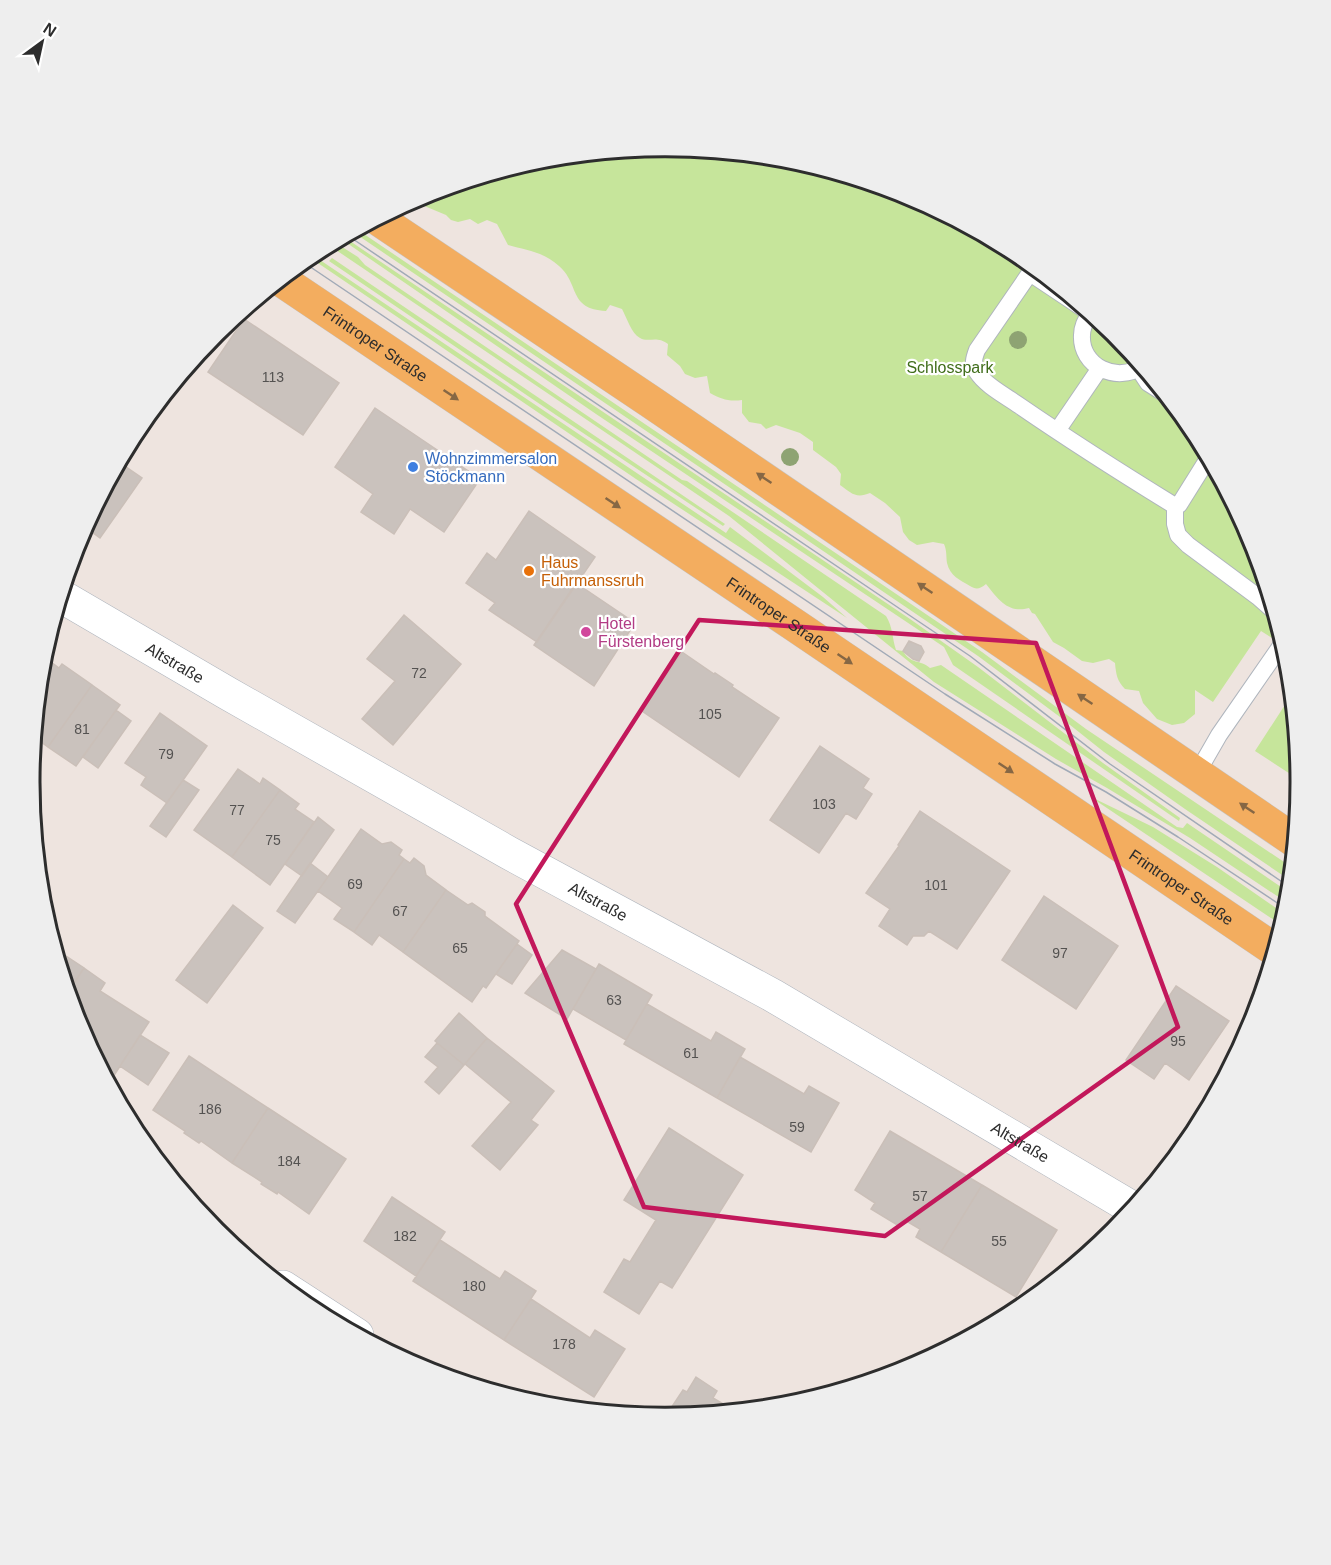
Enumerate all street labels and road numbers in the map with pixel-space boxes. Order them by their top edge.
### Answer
street label: Frintroper Straße [320,303,431,385]
street label: Frintroper Straße [724,574,834,656]
street label: Altstraße [143,639,207,686]
street label: Frintroper Straße [1126,846,1237,928]
street label: Altstraße [566,879,631,924]
street label: Altstraße [989,1118,1052,1166]

